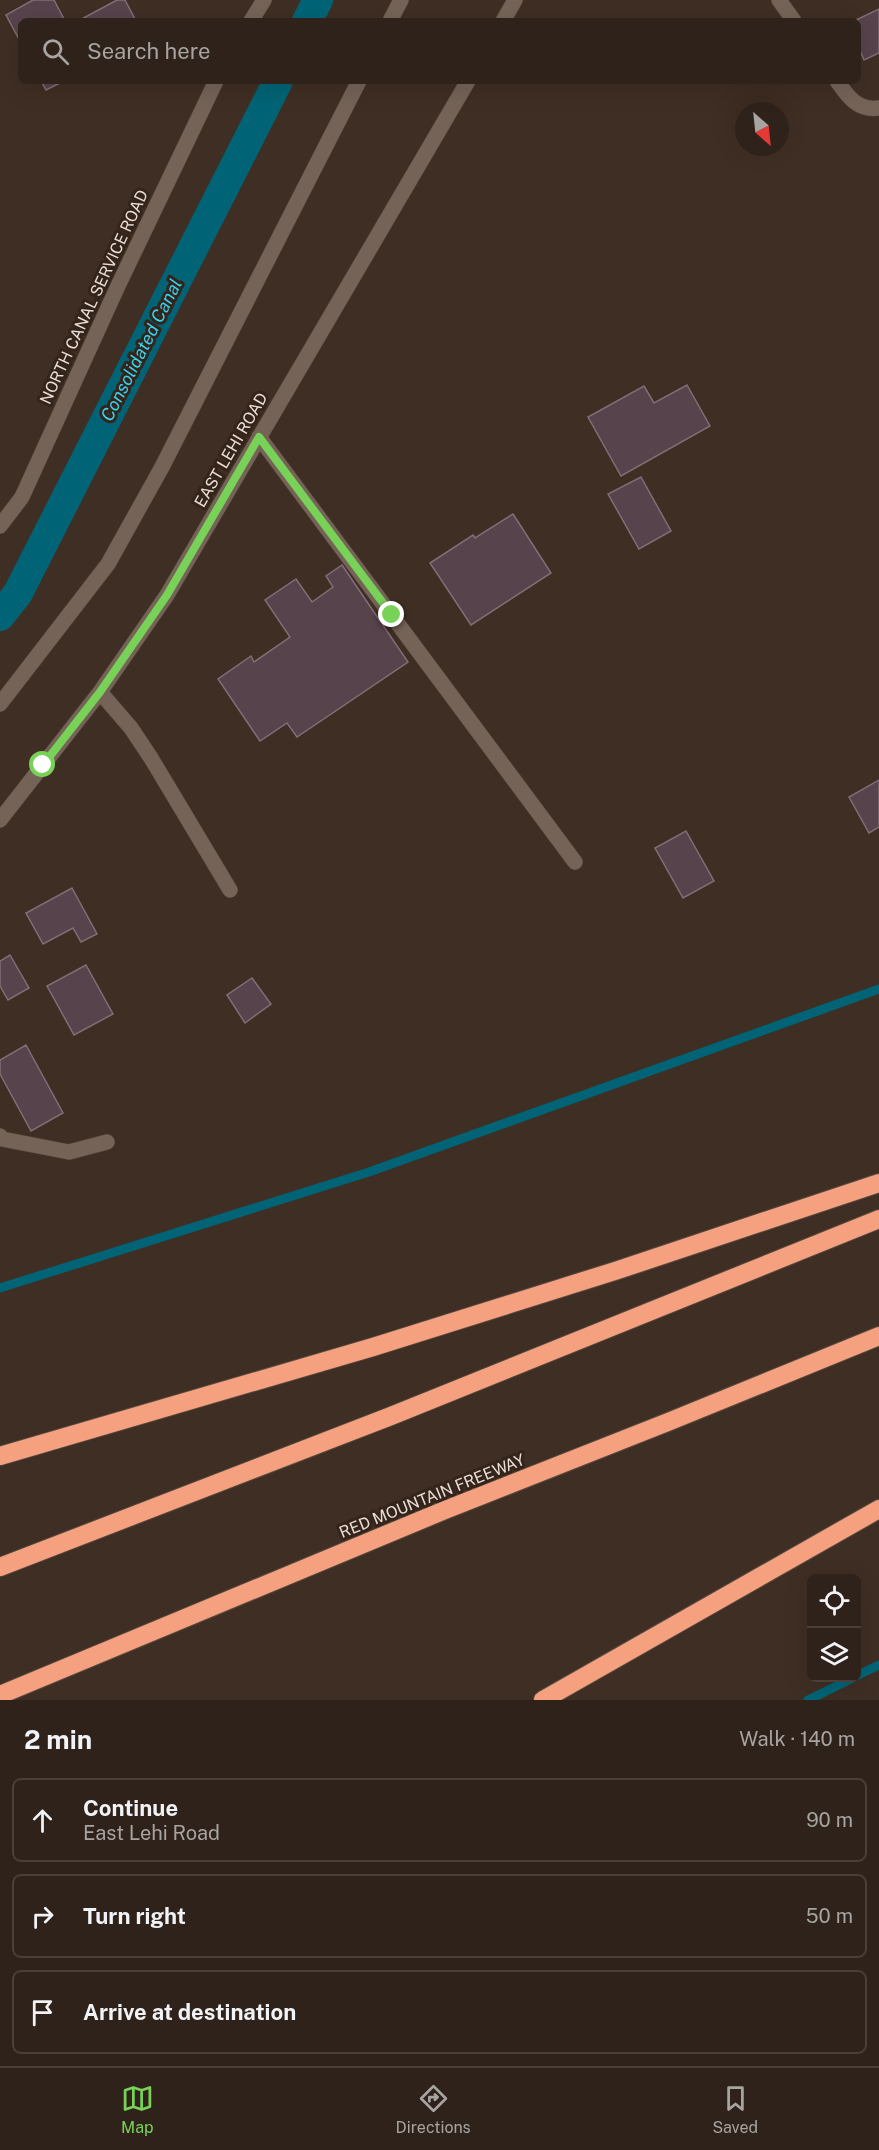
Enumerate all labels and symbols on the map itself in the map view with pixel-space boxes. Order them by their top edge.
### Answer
north arrow [735,102,789,156]
street label: NORTH CANAL SERVICE ROAD [36,187,152,407]
water label: Consolidated Canal [96,275,186,425]
street label: EAST LEHI ROAD [191,389,271,511]
route end [378,601,404,627]
route start [29,751,55,777]
street label: RED MOUNTAIN FREEWAY [336,1450,528,1542]

